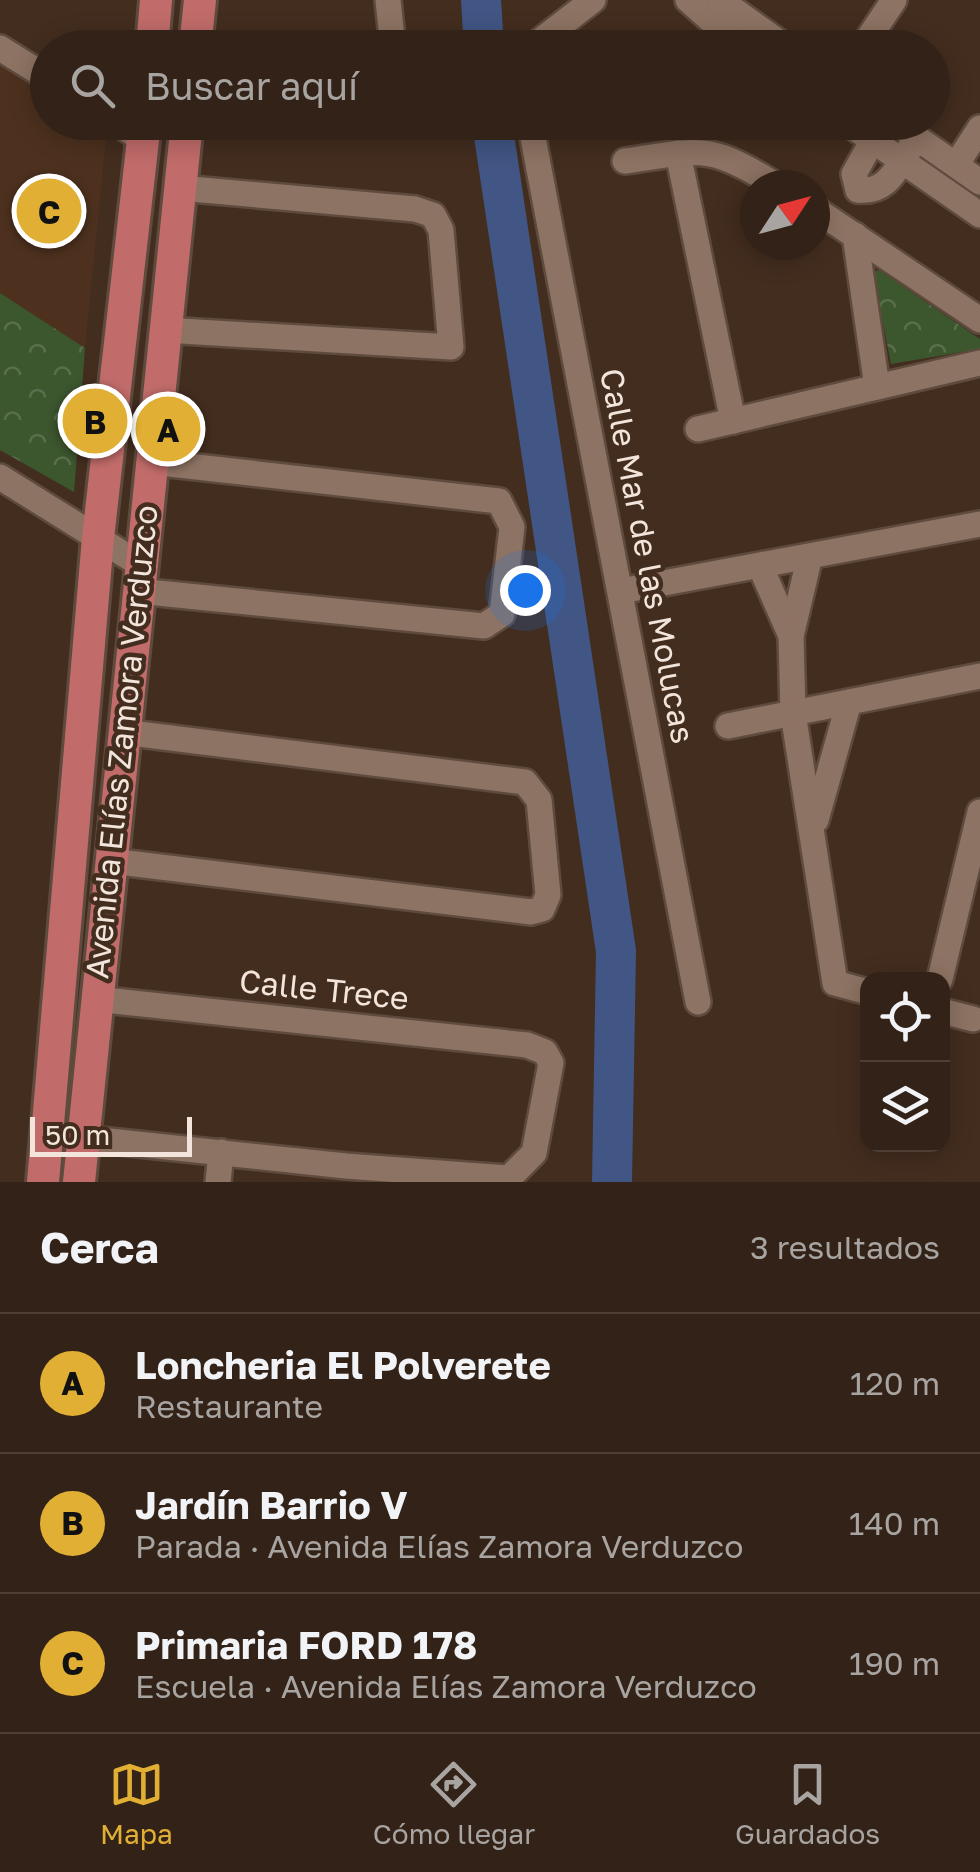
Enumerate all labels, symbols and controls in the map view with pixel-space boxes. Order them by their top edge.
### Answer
search box [30,30,950,140]
icon: search [65,58,120,113]
text: Buscar aquí [145,63,358,108]
north arrow [740,170,830,260]
pin: C [17,174,82,248]
street label: Calle Mar de las Molucas [593,365,703,746]
pin: B [62,384,128,458]
pin: A [136,392,200,466]
street label: Avenida Elías Zamora Verduzco [77,503,165,981]
your location [500,565,551,616]
street label: Calle Trece [237,961,411,1017]
map controls [860,972,950,1152]
button: locate [860,972,950,1062]
button: layers [860,1062,950,1152]
scale bar [30,1112,192,1156]
text: 50 m [45,1118,110,1151]
text: Cerca [40,1222,159,1272]
text: 3 resultados [750,1228,940,1266]
text: Loncheria El Polverete [135,1342,551,1387]
text: A [61,1364,84,1402]
text: 120 m [850,1364,940,1402]
text: Restaurante [135,1387,323,1425]
text: Jardín Barrio V [135,1482,407,1527]
text: B [61,1504,84,1542]
text: 140 m [849,1504,940,1542]
text: Parada · Avenida Elías Zamora Verduzco [135,1527,743,1565]
text: Primaria FORD 178 [135,1622,477,1667]
text: C [61,1644,84,1682]
text: 190 m [849,1644,940,1682]
text: Escuela · Avenida Elías Zamora Verduzco [135,1667,757,1705]
tab: Mapa [100,1757,173,1850]
tab: Cómo llegar [373,1757,535,1850]
tab: Guardados [735,1757,880,1850]

